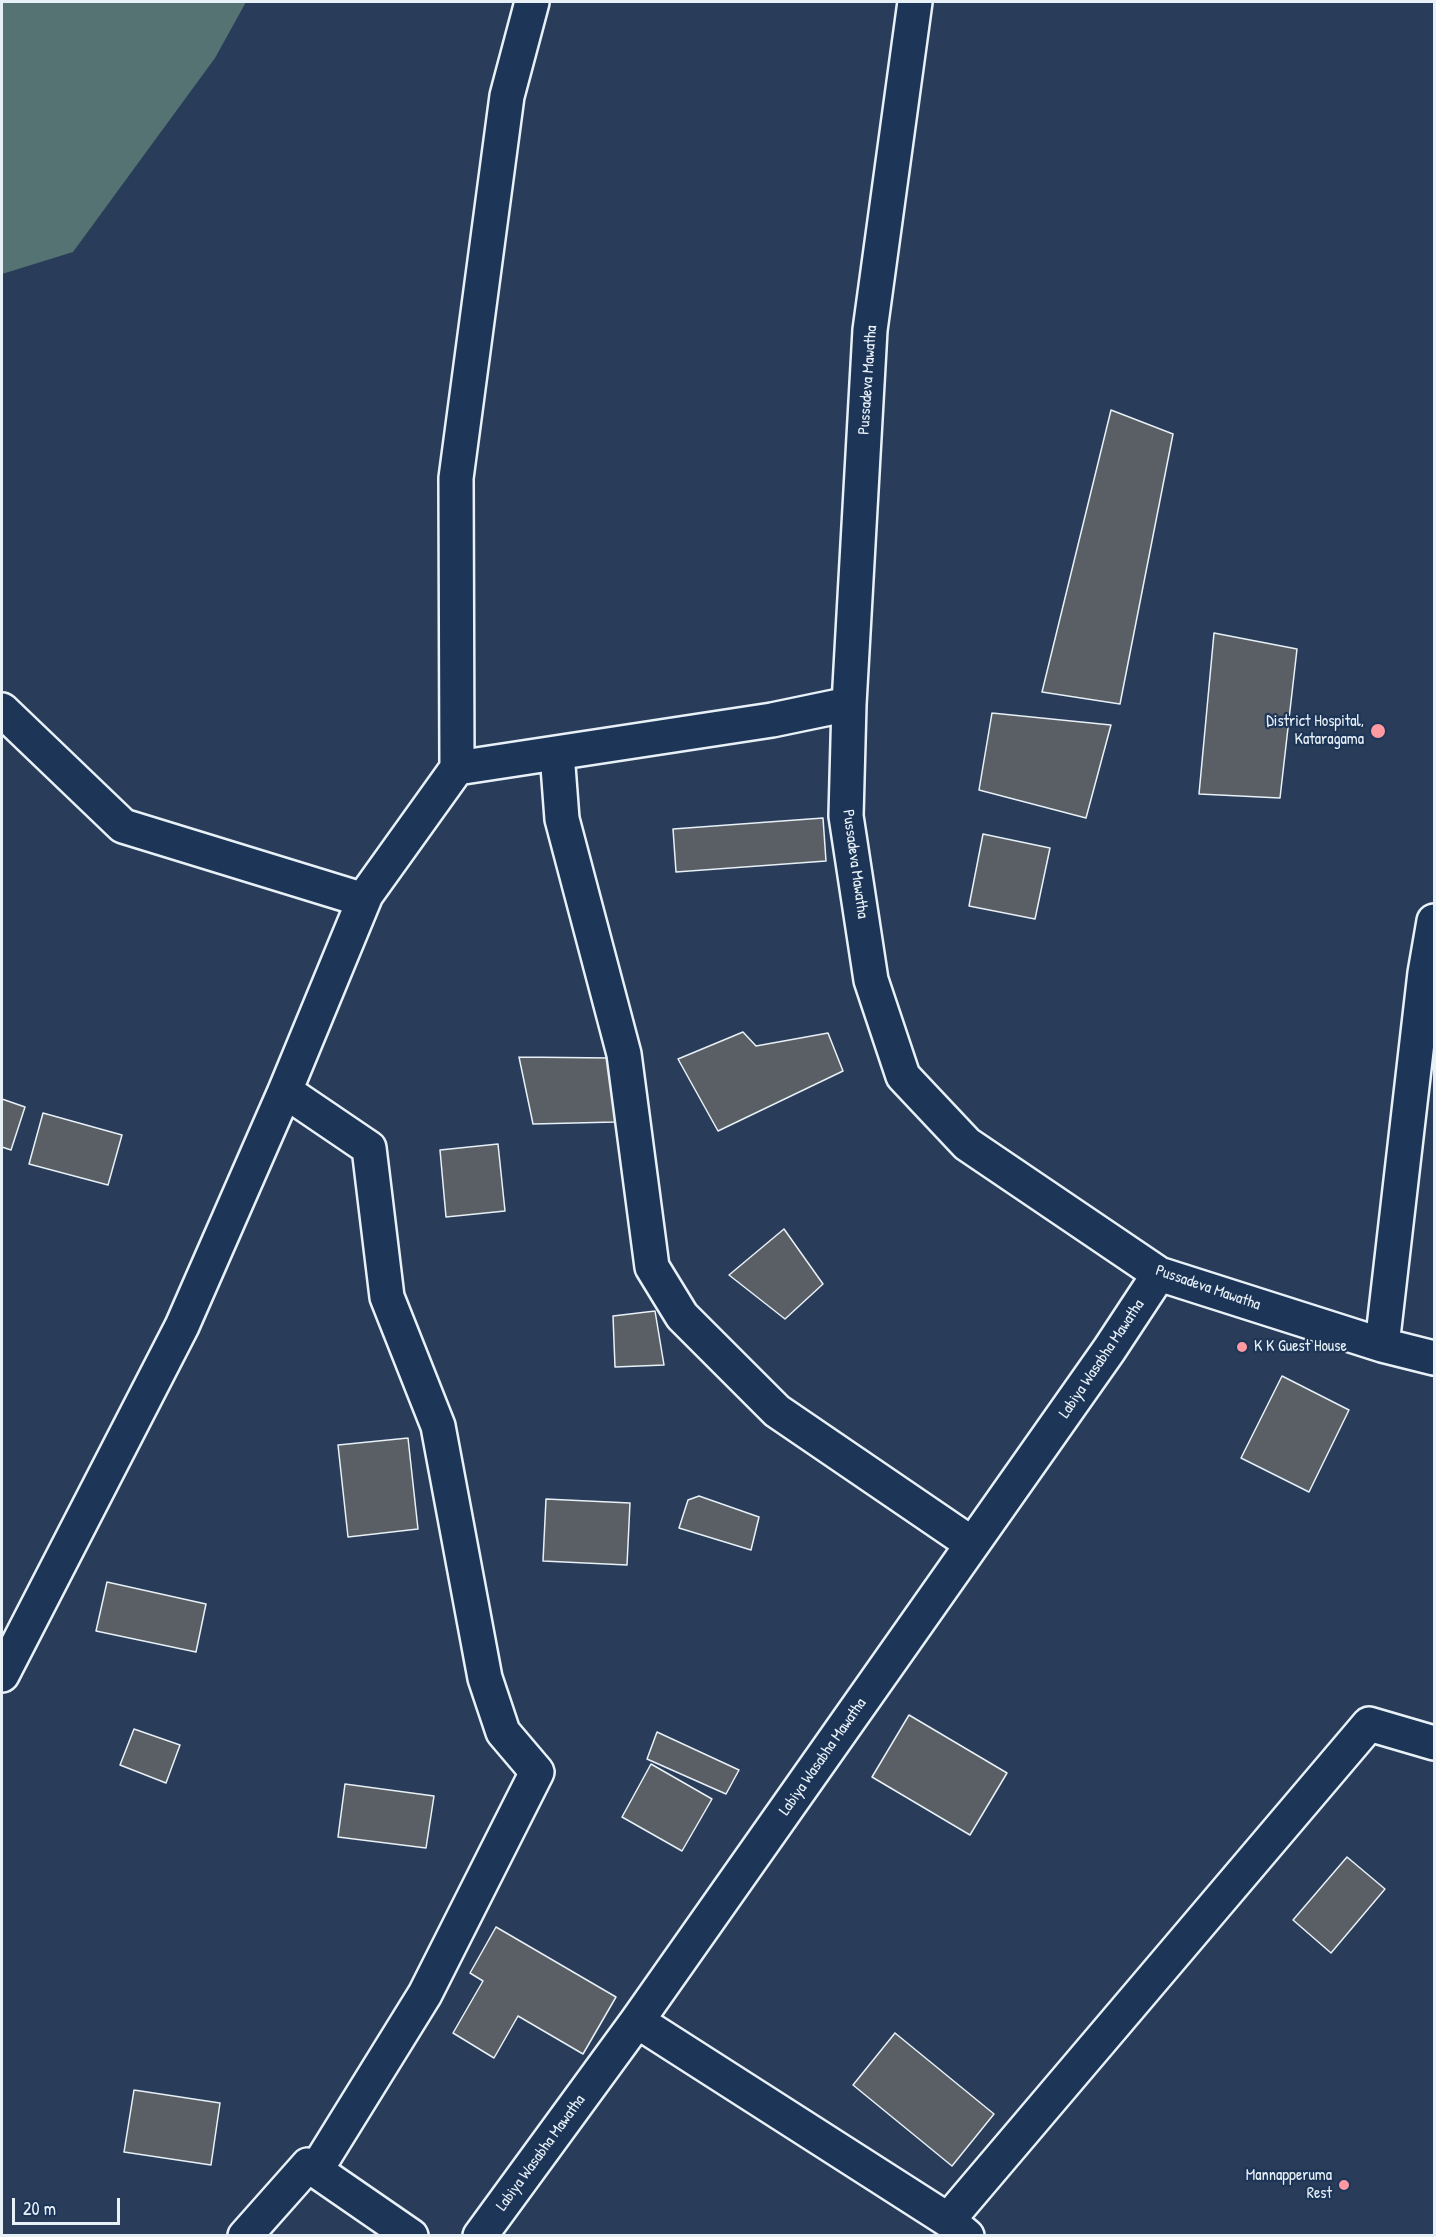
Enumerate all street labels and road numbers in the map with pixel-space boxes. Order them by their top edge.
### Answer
street label: Pussadeva Mawatha [855,325,881,435]
street label: Pussadeva Mawatha [838,808,872,920]
street label: Pussadeva Mawatha [1153,1261,1263,1315]
street label: Labiya Wasabha Mawatha [1055,1296,1149,1422]
street label: Labiya Wasabha Mawatha [775,1695,871,1819]
street label: Labiya Wasabha Mawatha [492,2091,590,2215]

